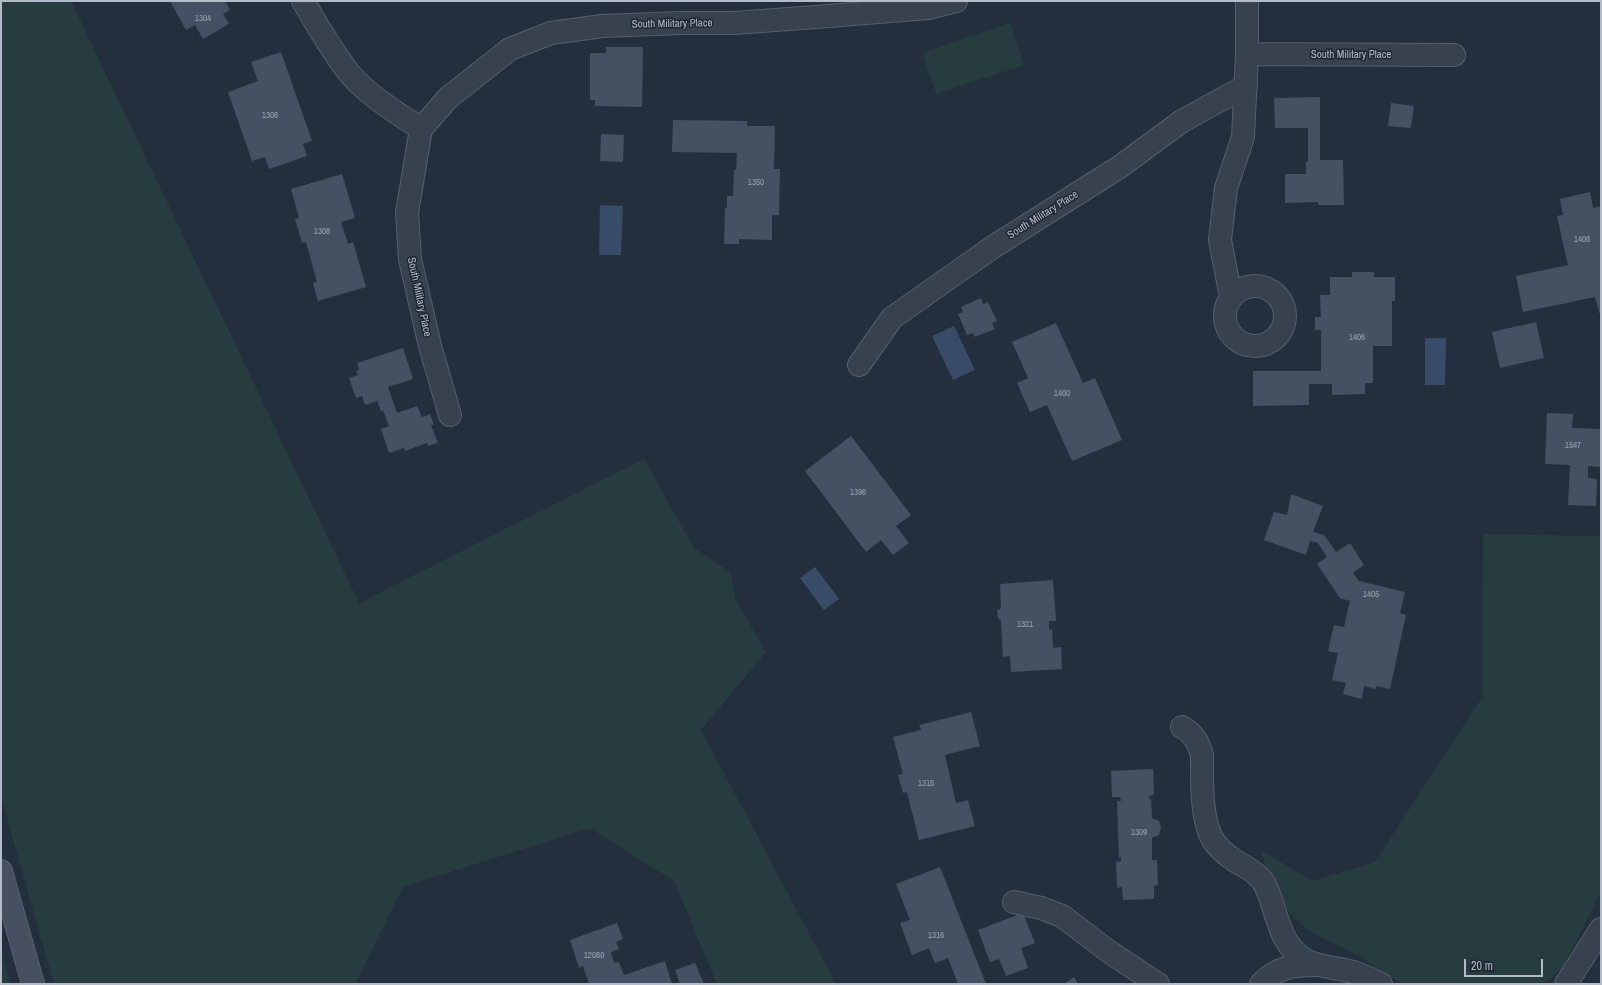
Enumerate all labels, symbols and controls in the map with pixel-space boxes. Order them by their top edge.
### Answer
house number: 1304 [195,14,211,24]
street label: South Military Place [632,17,712,31]
street label: South Military Place [1311,48,1391,62]
house number: 1306 [262,111,278,121]
house number: 1350 [748,178,764,188]
street label: South Military Place [1005,188,1081,242]
house number: 1308 [314,227,330,237]
house number: 1408 [1574,235,1590,245]
street label: South Military Place [404,256,434,338]
house number: 1406 [1349,333,1365,343]
house number: 1400 [1054,389,1070,399]
house number: 1547 [1565,441,1581,451]
house number: 1396 [850,488,866,498]
house number: 1405 [1363,590,1379,600]
house number: 1321 [1017,620,1033,630]
house number: 1315 [918,779,934,789]
house number: 1309 [1131,828,1147,838]
house number: 1316 [928,931,944,941]
house number: 12080 [584,951,604,961]
scale bar [1466,951,1545,977]
text: 20 m [1471,958,1493,974]

